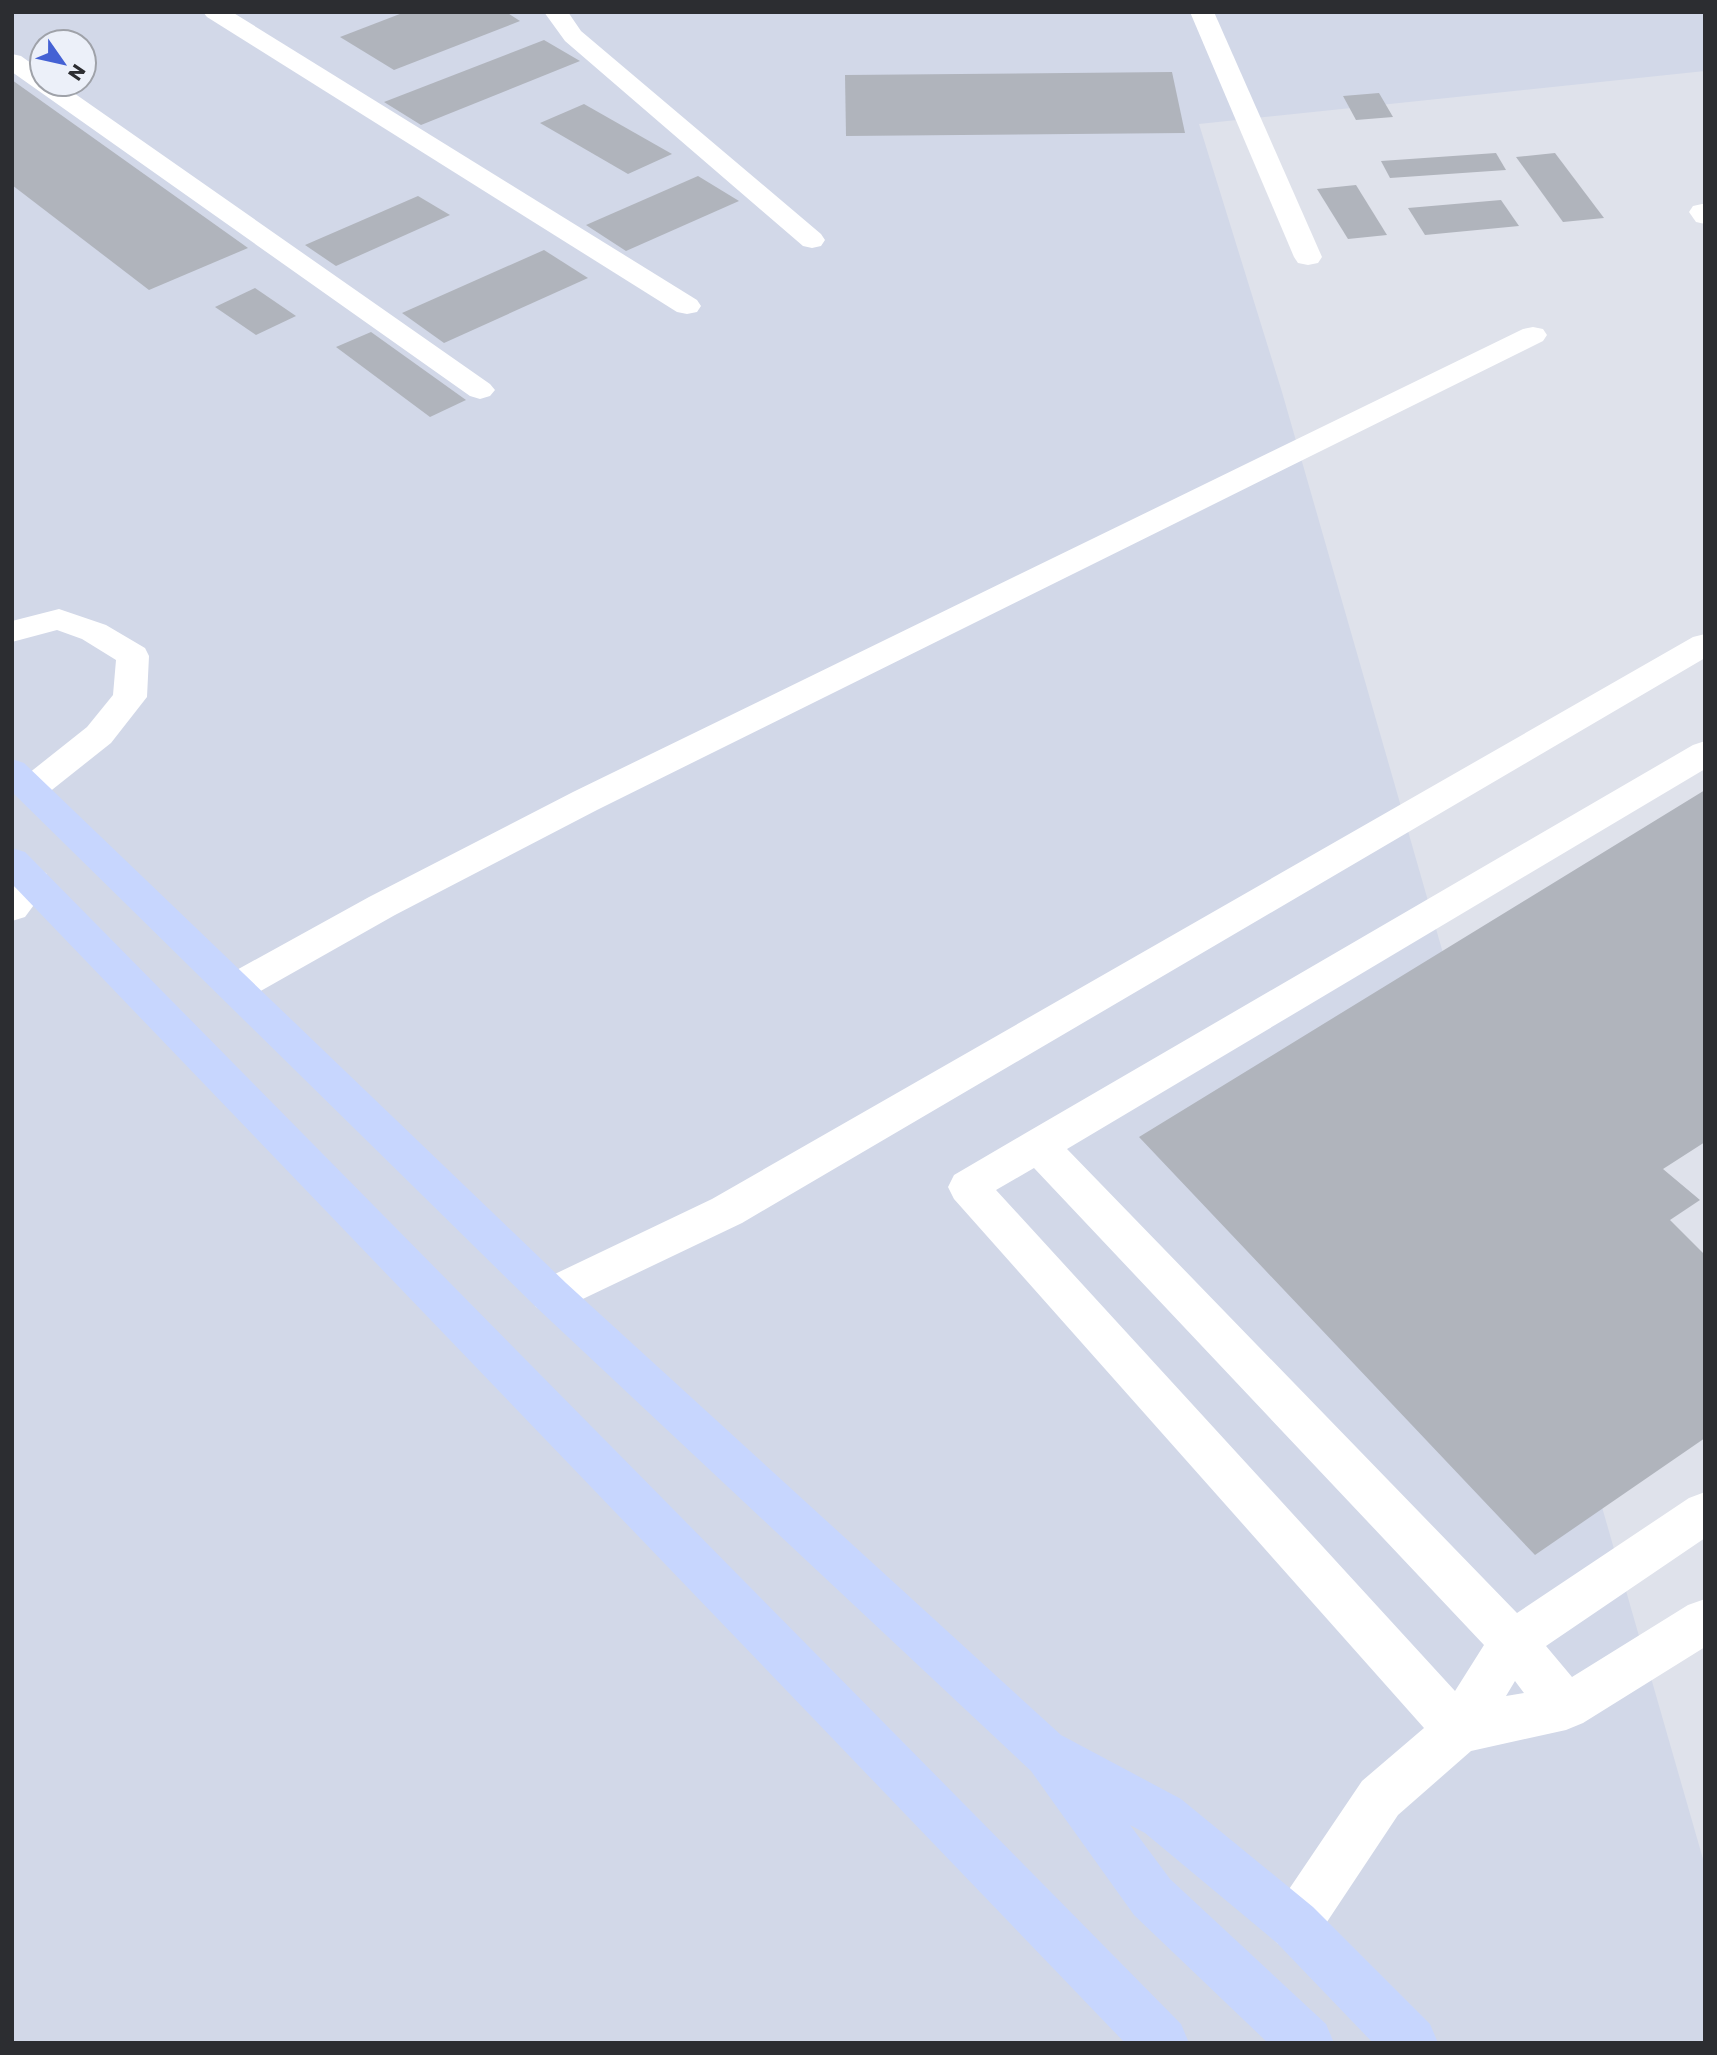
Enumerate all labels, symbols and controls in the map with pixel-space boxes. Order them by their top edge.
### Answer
north arrow [28,28,98,98]
text: N [61,59,92,86]

